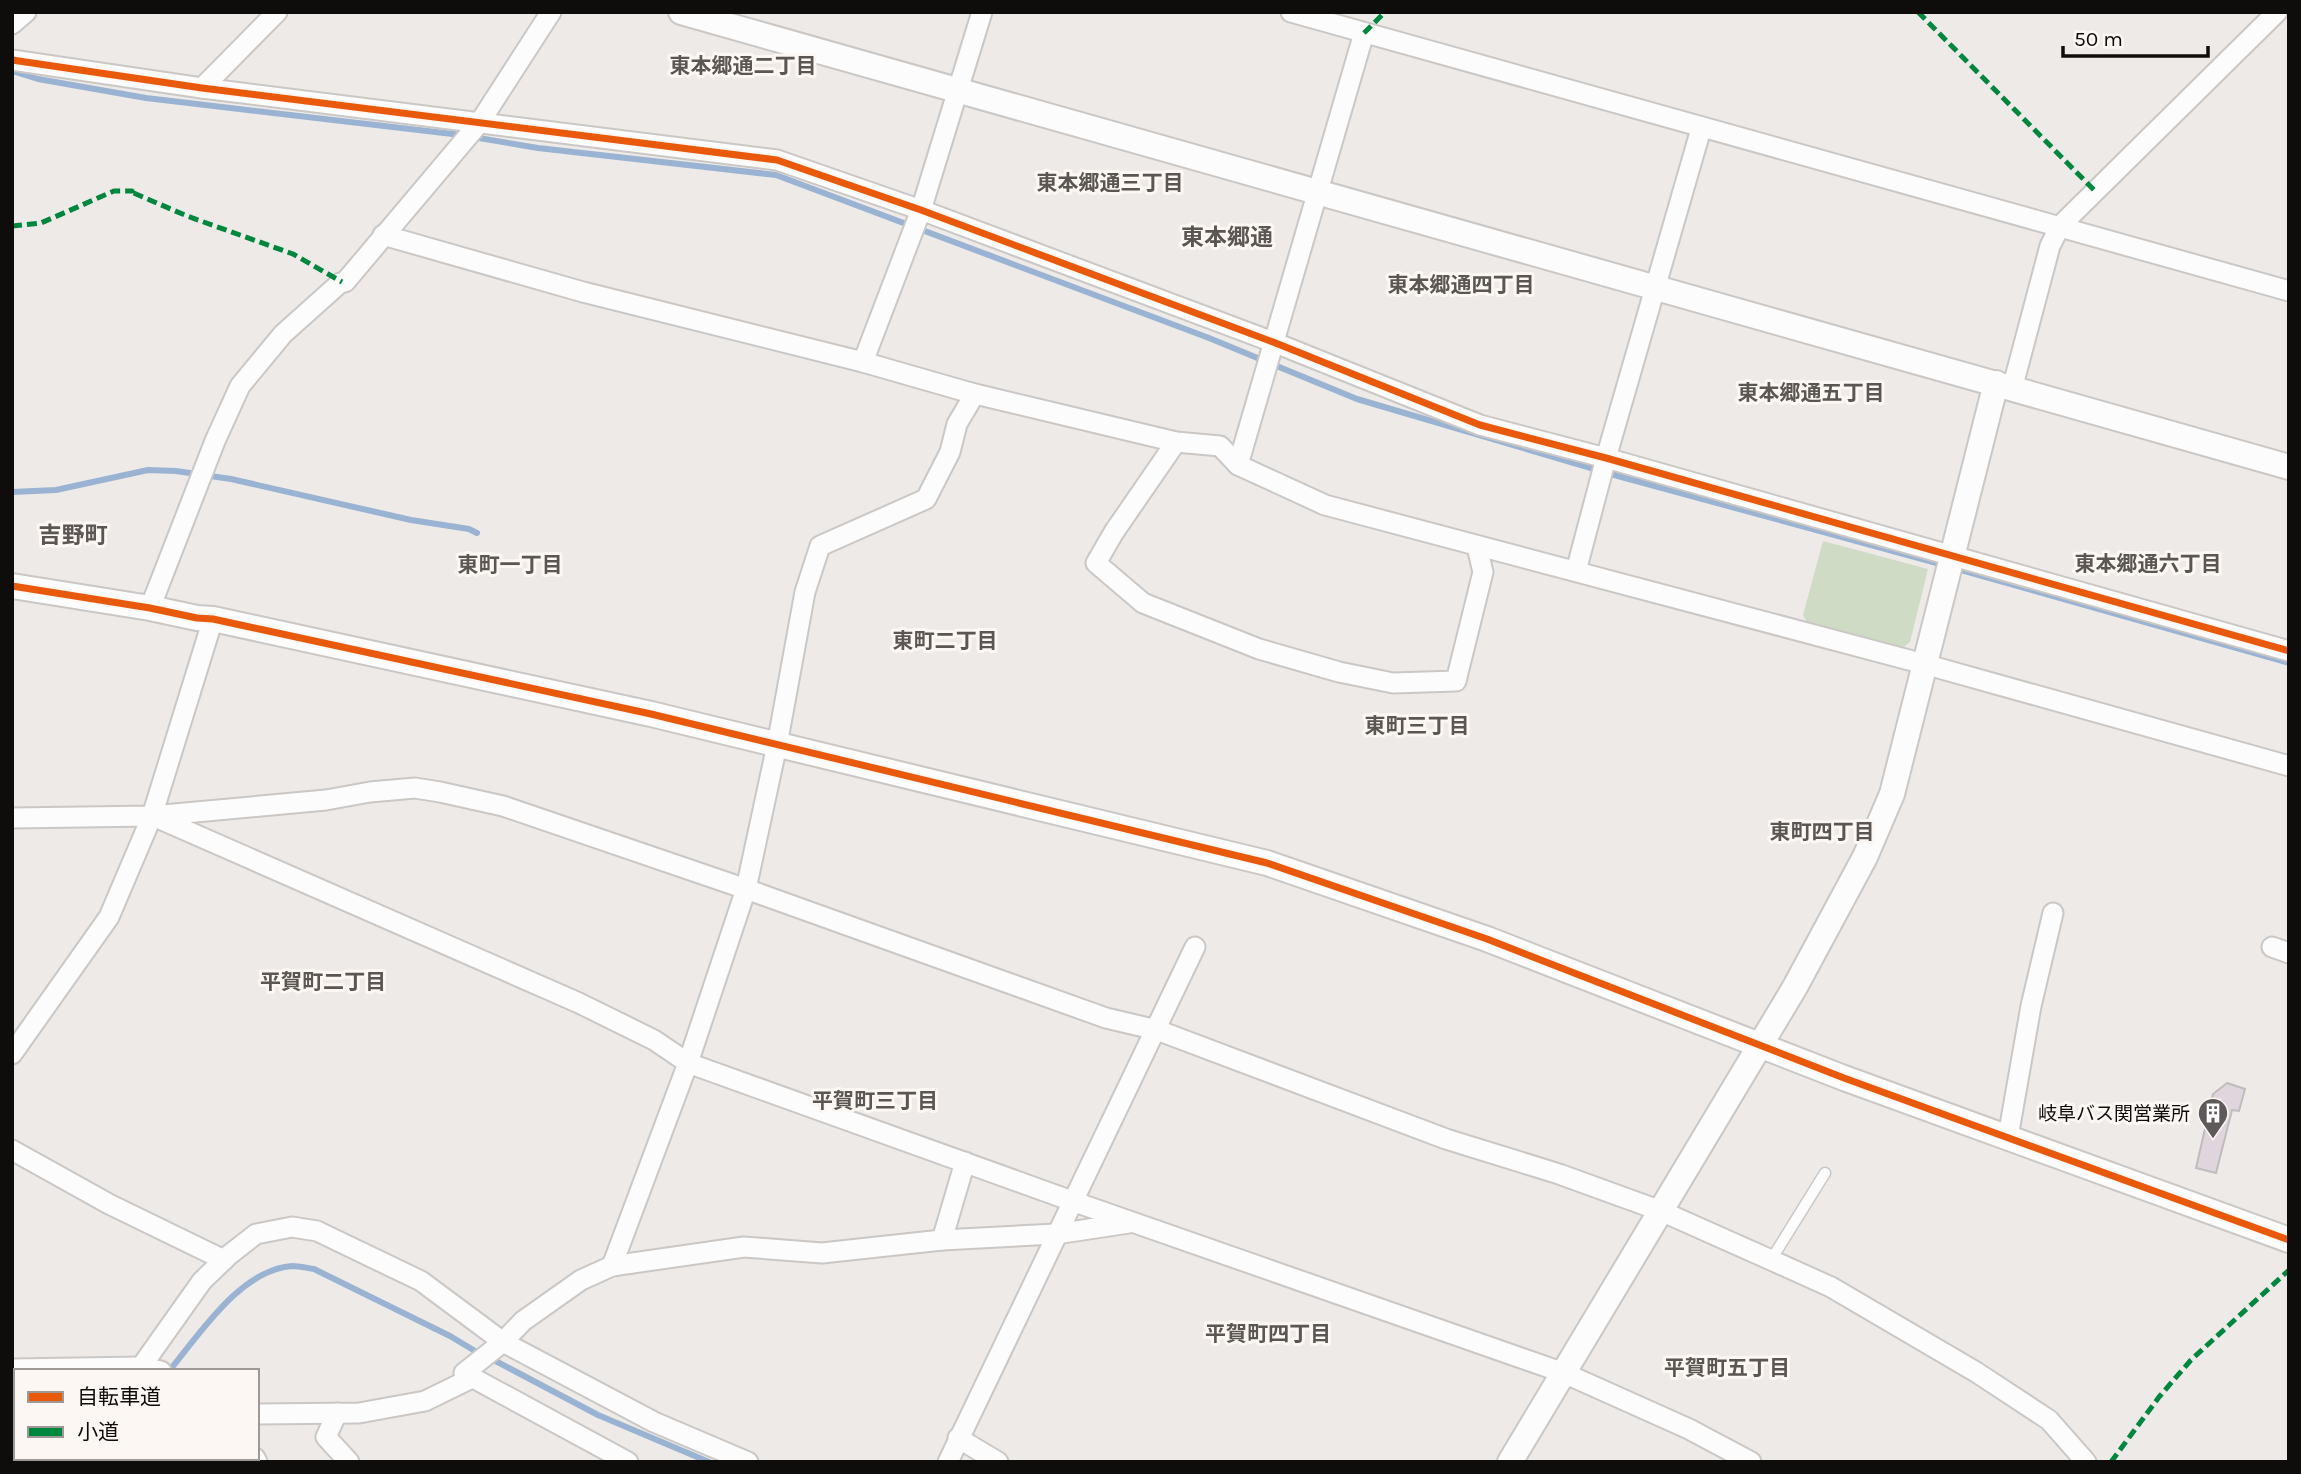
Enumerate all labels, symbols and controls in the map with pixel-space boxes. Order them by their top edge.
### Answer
scale bar [2063,14,2208,58]
text: 50 m [2074,27,2123,51]
district label: 東本郷通二丁目 [670,54,817,78]
district label: 東本郷通三丁目 [1037,171,1184,195]
district label: 東本郷通 [1181,224,1273,251]
district label: 東本郷通四丁目 [1388,273,1535,297]
district label: 東本郷通五丁目 [1738,381,1885,405]
district label: 吉野町 [39,522,108,549]
district label: 東本郷通六丁目 [2075,552,2222,576]
district label: 東町一丁目 [458,553,563,577]
district label: 東町二丁目 [893,629,998,653]
district label: 東町三丁目 [1365,714,1470,738]
district label: 東町四丁目 [1770,820,1875,844]
district label: 平賀町二丁目 [260,970,386,994]
district label: 平賀町三丁目 [812,1089,938,1113]
building icon: 岐阜バス関営業所 [2196,1096,2230,1140]
place label: 岐阜バス関営業所 [2038,1103,2190,1125]
district label: 平賀町四丁目 [1205,1322,1331,1346]
district label: 平賀町五丁目 [1664,1356,1790,1380]
legend [14,1369,259,1460]
text: 自転車道 [77,1385,161,1409]
text: 小道 [77,1420,119,1444]

